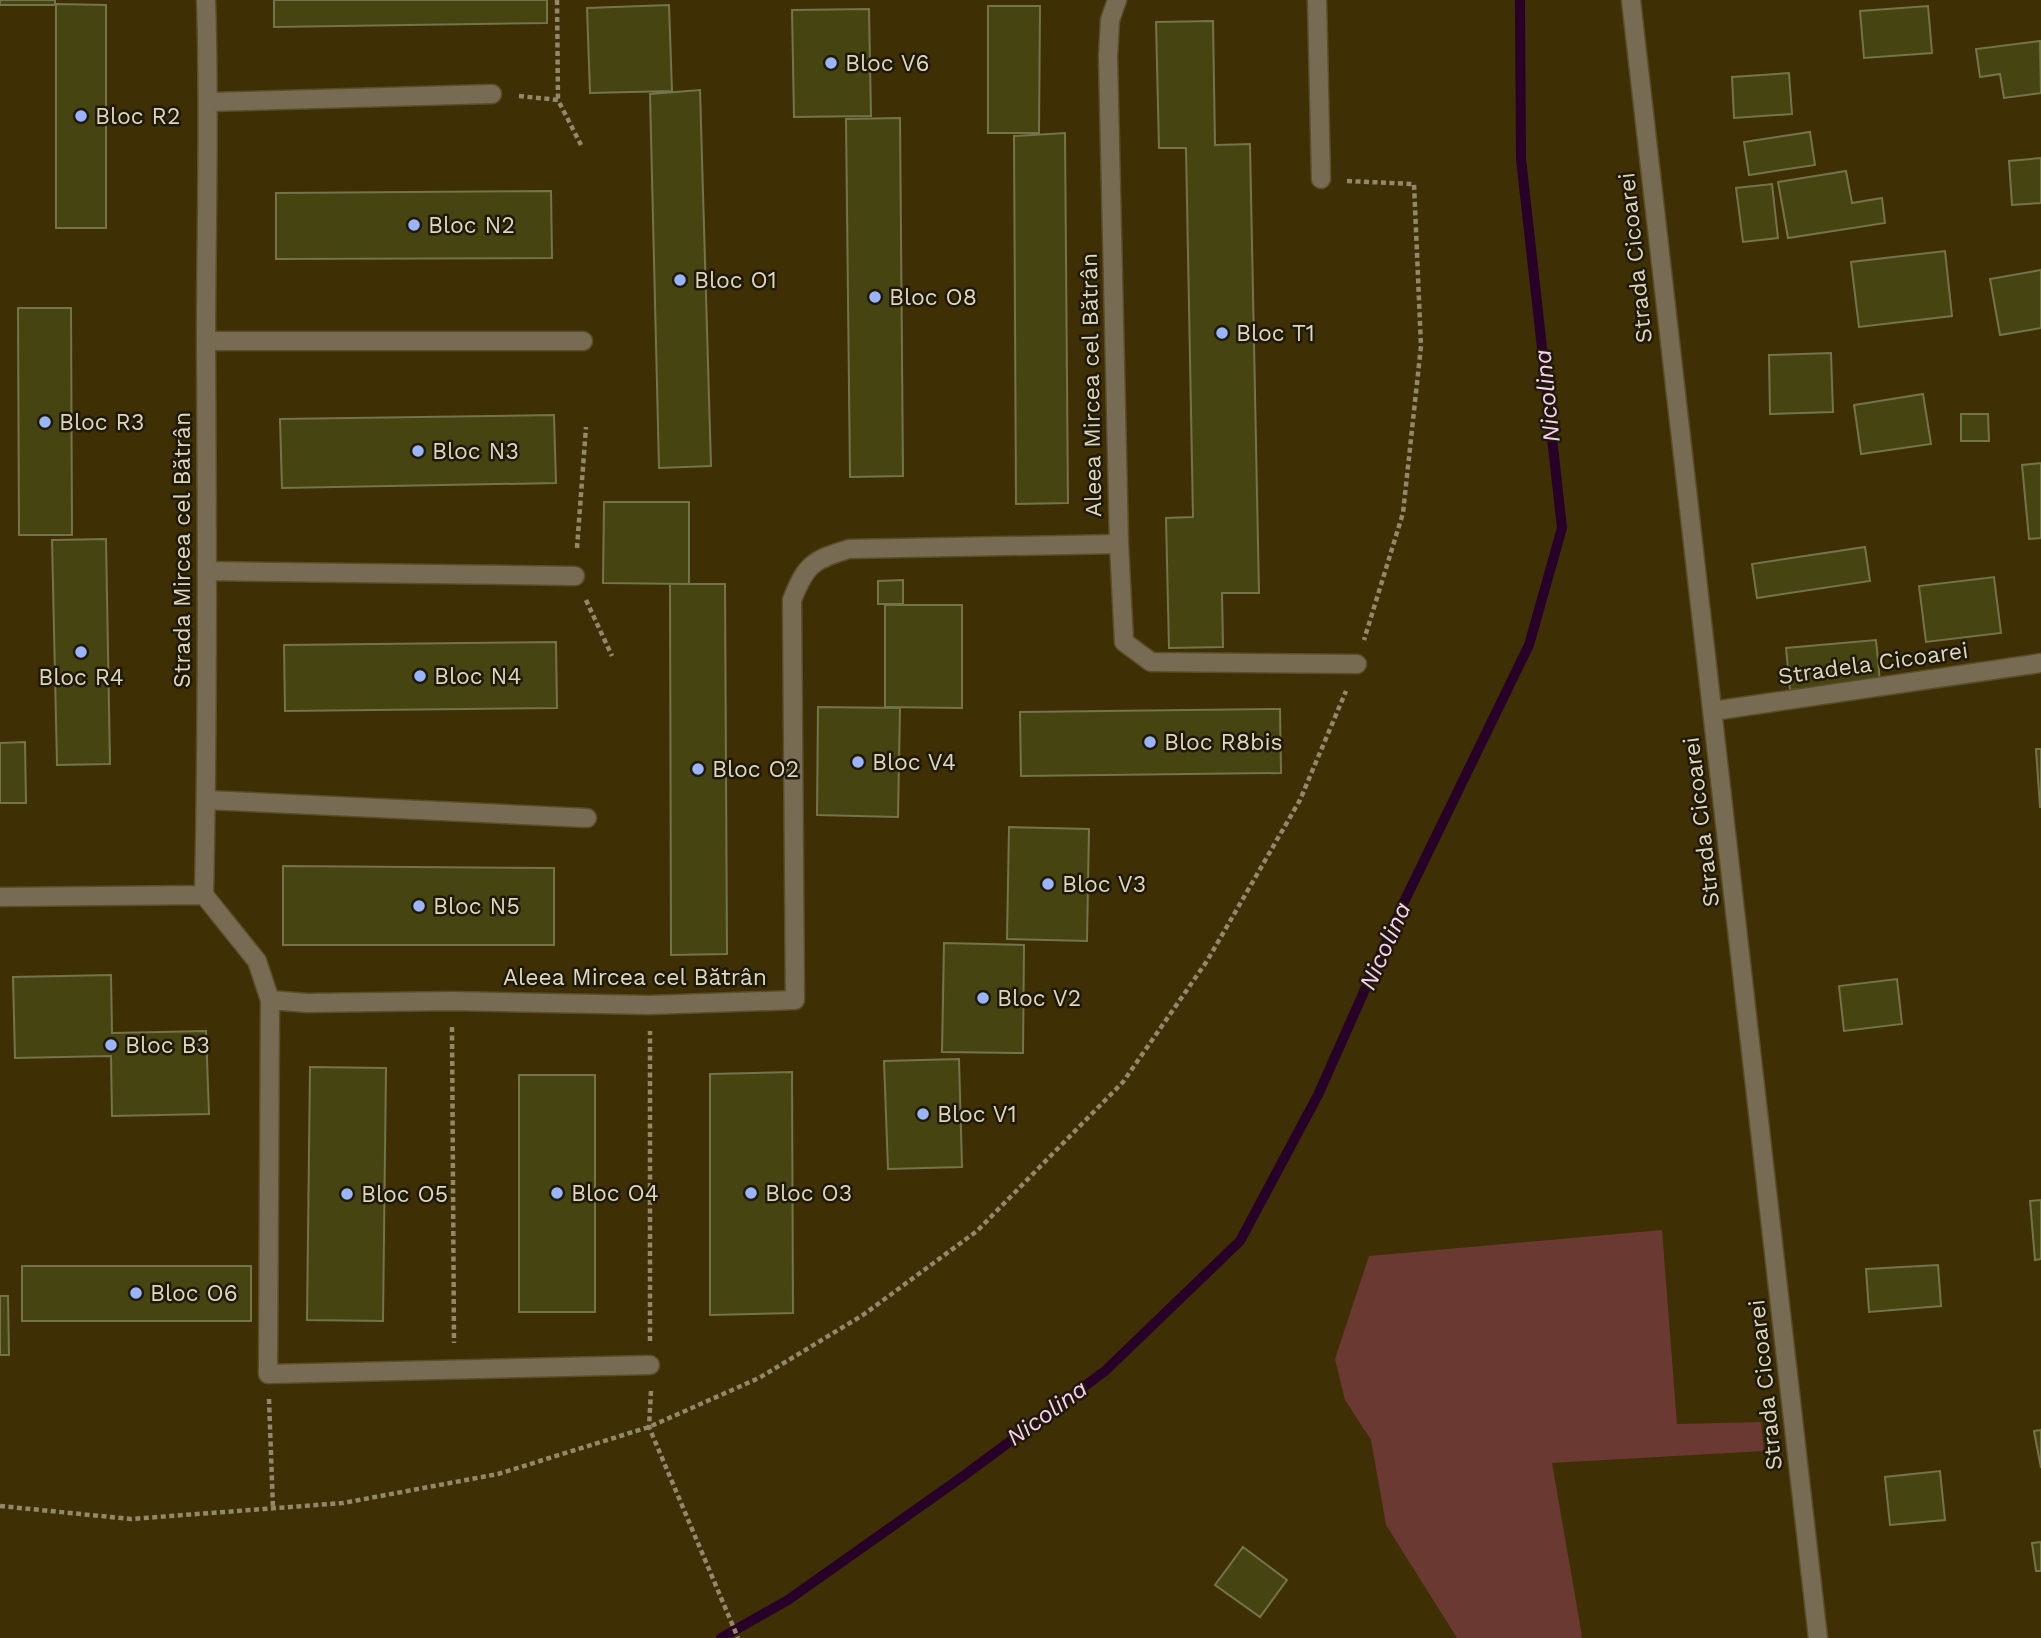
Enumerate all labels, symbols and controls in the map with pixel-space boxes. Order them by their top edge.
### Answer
place label: Bloc V6 [845,50,929,77]
marker: Bloc V6 [823,55,839,71]
place label: Bloc R2 [95,103,180,130]
marker: Bloc R2 [73,108,89,124]
street label: Strada Cicoarei [1613,171,1658,344]
place label: Bloc N2 [428,212,515,239]
marker: Bloc N2 [406,217,422,233]
street label: Aleea Mircea cel Bătrân [1076,253,1107,517]
place label: Bloc O1 [694,267,777,294]
marker: Bloc O1 [672,272,688,288]
place label: Bloc O8 [889,284,977,311]
marker: Bloc O8 [867,289,883,305]
place label: Bloc T1 [1236,320,1315,347]
marker: Bloc T1 [1214,325,1230,341]
water label: Nicolina [1528,348,1566,444]
place label: Bloc R3 [59,409,144,436]
street label: Strada Mircea cel Bătrân [169,412,196,688]
marker: Bloc R3 [37,414,53,430]
place label: Bloc N3 [432,438,519,465]
marker: Bloc N3 [410,443,426,459]
street label: Stradela Cicoarei [1776,637,1970,690]
marker: Bloc R4 [73,644,89,660]
place label: Bloc N4 [434,663,522,690]
place label: Bloc R4 [38,664,124,691]
marker: Bloc N4 [412,668,428,684]
place label: Bloc R8bis [1164,729,1283,756]
marker: Bloc R8bis [1142,734,1158,750]
street label: Strada Cicoarei [1678,735,1725,909]
place label: Bloc V4 [872,749,956,776]
marker: Bloc V4 [850,754,866,770]
place label: Bloc O2 [712,756,799,783]
marker: Bloc O2 [690,761,706,777]
place label: Bloc V3 [1062,871,1146,898]
marker: Bloc V3 [1040,876,1056,892]
place label: Bloc N5 [433,893,520,920]
marker: Bloc N5 [411,898,427,914]
water label: Nicolina [1353,898,1417,994]
street label: Aleea Mircea cel Bătrân [503,964,767,991]
place label: Bloc V2 [997,985,1081,1012]
marker: Bloc V2 [975,990,991,1006]
place label: Bloc B3 [125,1032,210,1059]
marker: Bloc B3 [103,1037,119,1053]
place label: Bloc V1 [937,1101,1017,1128]
marker: Bloc V1 [915,1106,931,1122]
place label: Bloc O4 [571,1180,659,1207]
place label: Bloc O3 [765,1180,852,1207]
place label: Bloc O5 [361,1181,448,1208]
marker: Bloc O4 [549,1185,565,1201]
marker: Bloc O3 [743,1185,759,1201]
marker: Bloc O5 [339,1186,355,1202]
place label: Bloc O6 [150,1280,238,1307]
marker: Bloc O6 [128,1285,144,1301]
street label: Strada Cicoarei [1743,1298,1788,1471]
water label: Nicolina [1001,1374,1093,1452]

